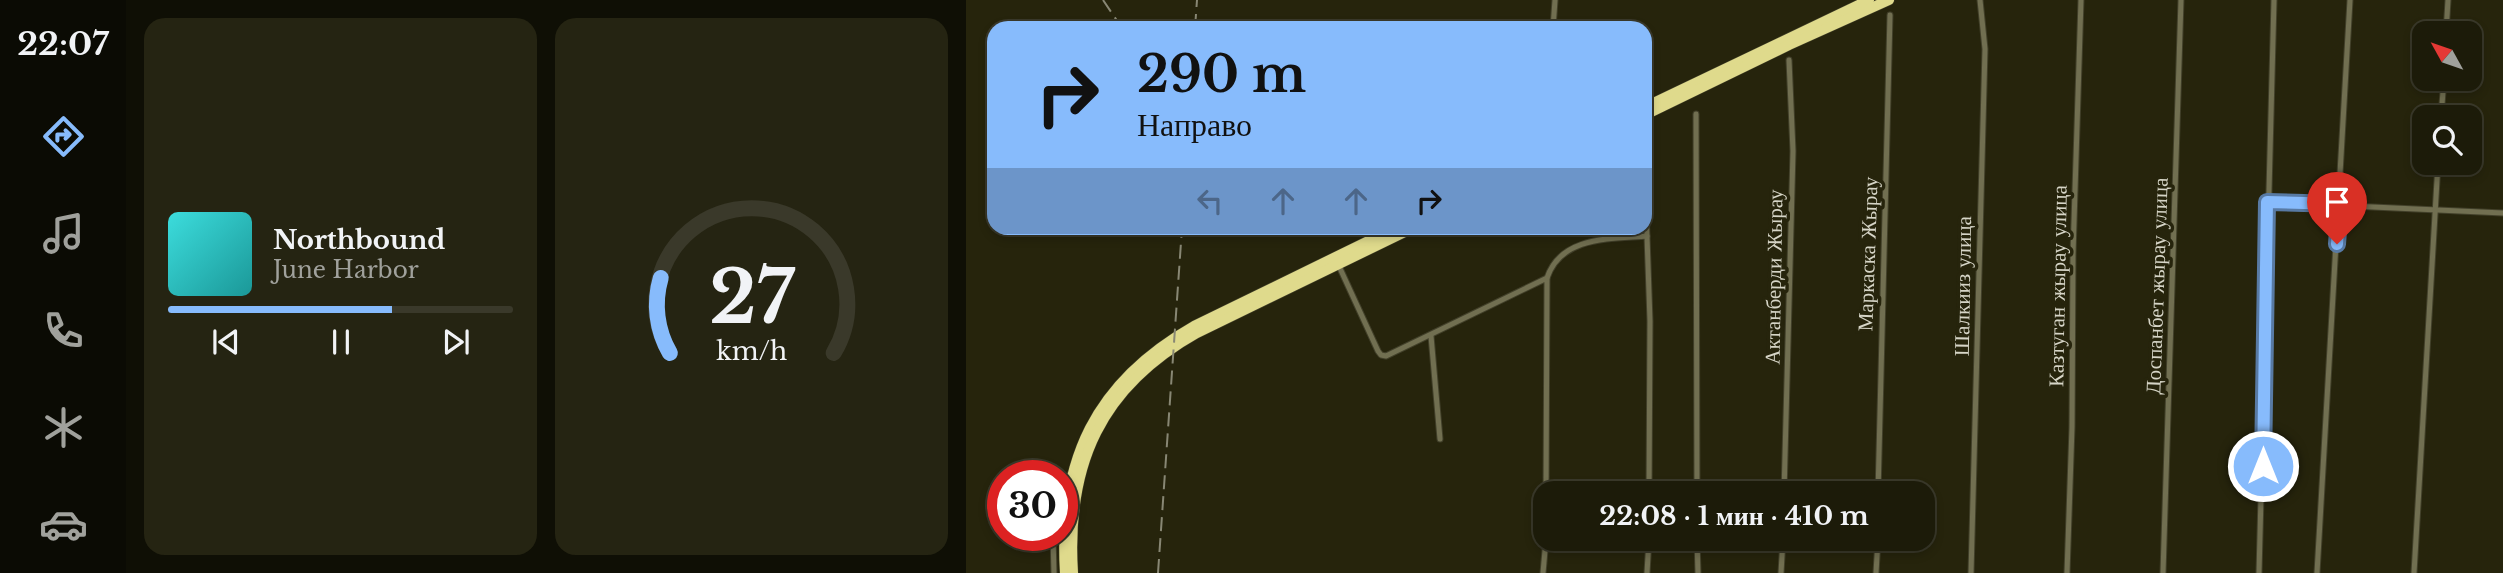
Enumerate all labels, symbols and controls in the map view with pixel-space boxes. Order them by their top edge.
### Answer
north arrow [2412,21,2482,91]
map controls [2412,21,2482,175]
text: 22:07 [17,24,109,64]
text: 290 m [1137,44,1306,105]
icon: right [1022,49,1113,140]
text: Направо [1137,105,1252,145]
button: search [2412,105,2482,175]
icon: directions [39,112,88,161]
pin [2307,172,2367,244]
street label: Маркаска Жырау [1852,176,1884,332]
street label: Доспанбет жырау улица [2140,176,2174,395]
icon: left [1191,182,1229,220]
icon: ahead [1264,182,1302,220]
icon: ahead [1337,182,1375,220]
icon: right [1410,182,1448,220]
icon: arrive [2318,183,2356,221]
street label: Казтуган жырау улица [2043,184,2073,387]
street label: Актанберди Жырау [1759,189,1789,365]
icon: music [39,209,88,258]
street label: Шалкииз улица [1949,215,1977,356]
text: Northbound [273,224,445,256]
text: 27 [709,252,795,343]
text: June Harbor [273,256,419,284]
icon: phone [39,306,88,355]
icon: previous [207,323,245,361]
icon: pause [322,323,360,361]
icon: next [437,323,475,361]
text: km/h [716,335,787,366]
icon: climate [39,403,88,452]
position arrow [2226,429,2300,503]
speed limit sign: 30 [987,460,1078,551]
icon: car [39,500,88,549]
text: 22:08 · 1 мин · 410 m [1599,500,1869,532]

